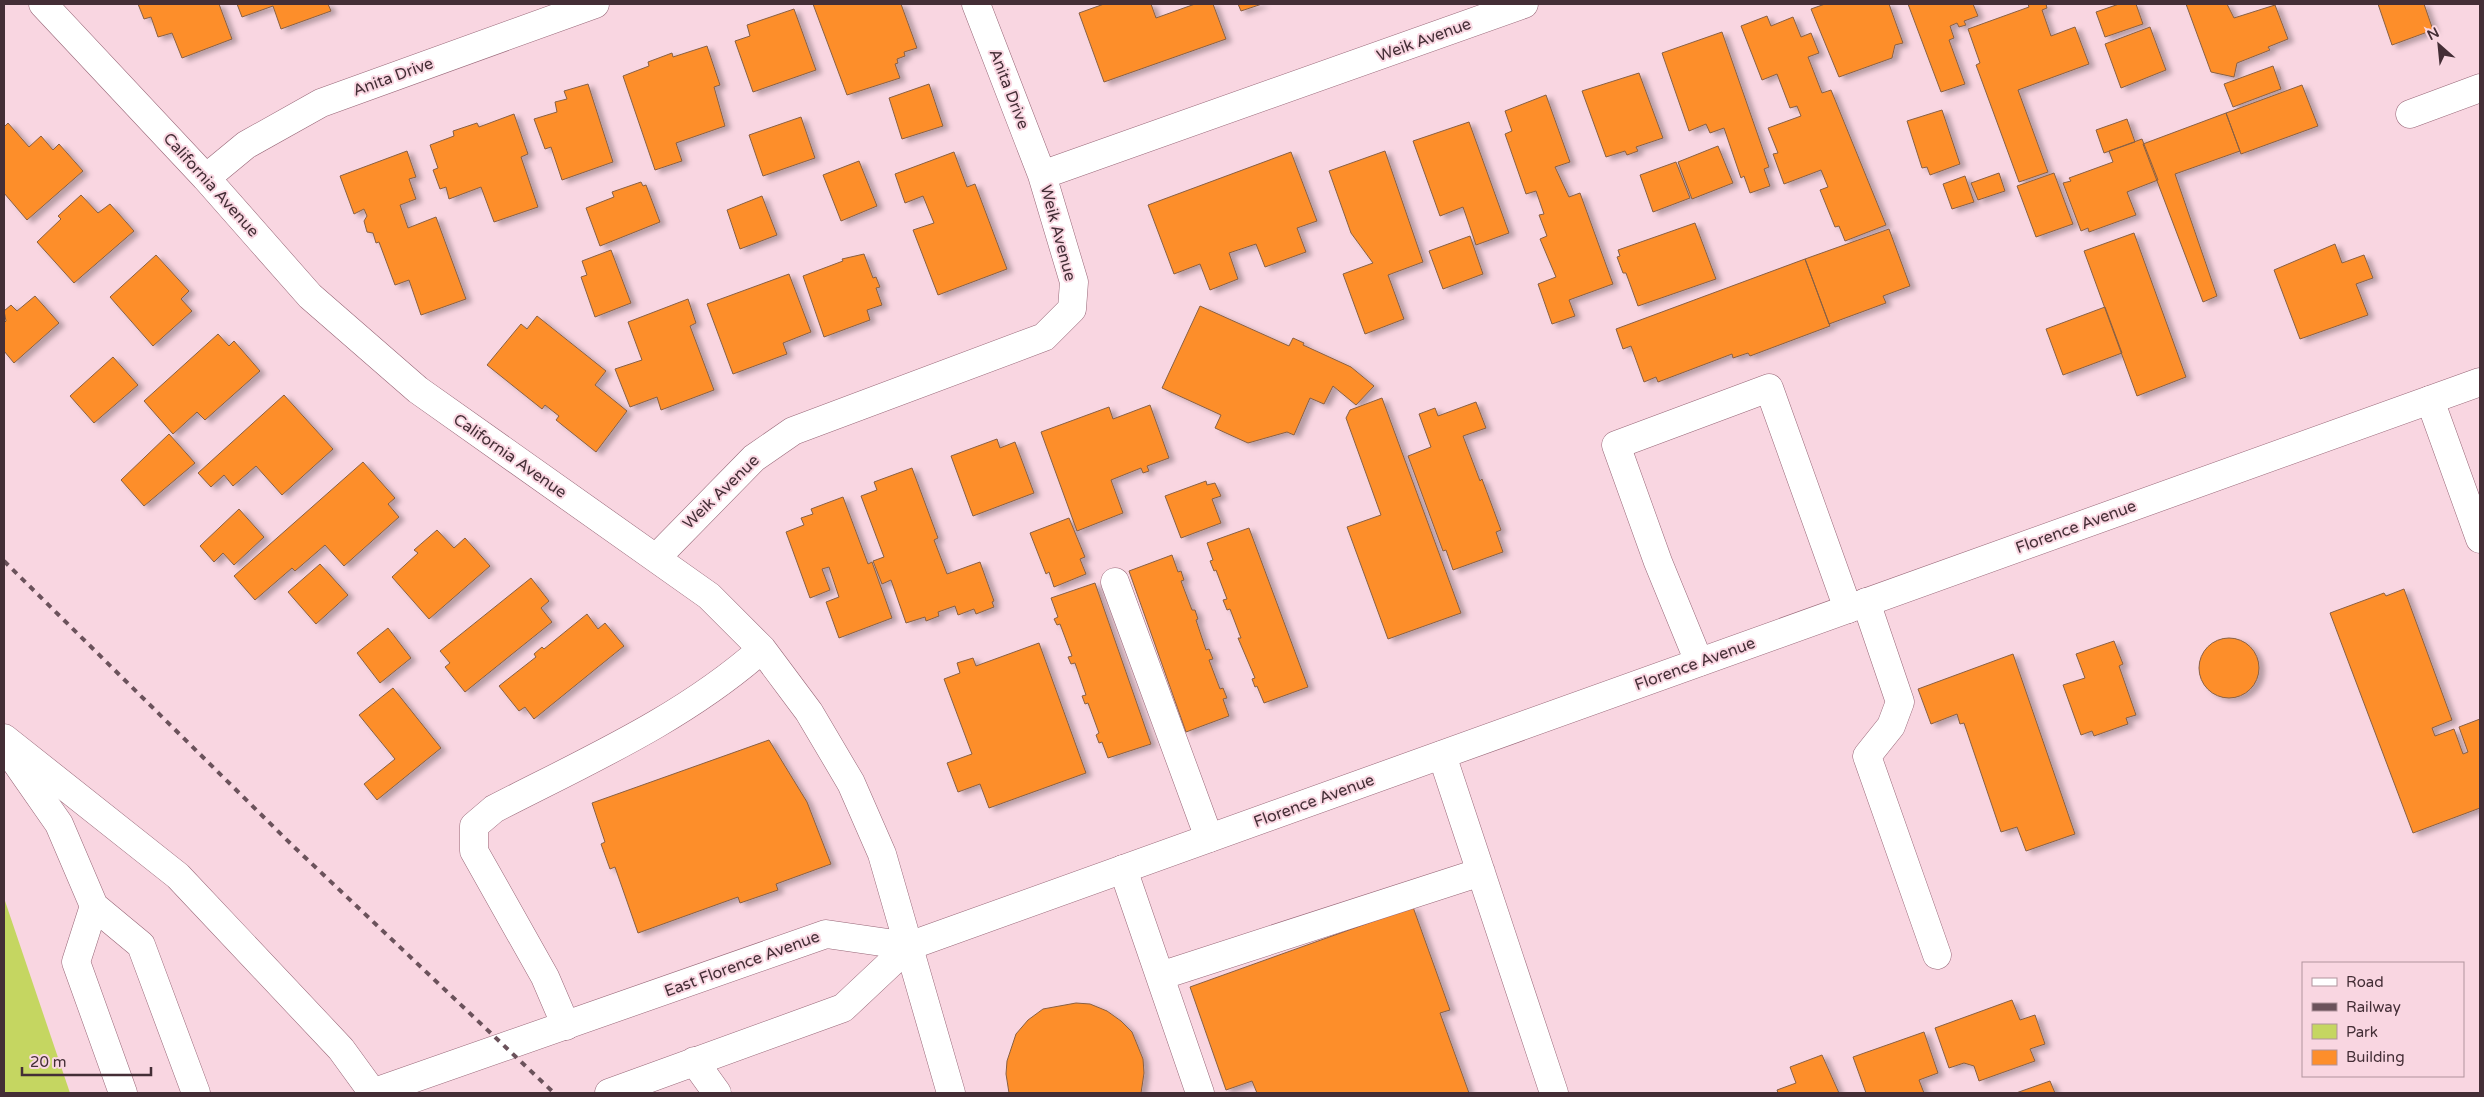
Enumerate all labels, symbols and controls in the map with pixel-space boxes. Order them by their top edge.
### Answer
street label: Weik Avenue [1374,14,1474,66]
north arrow [2414,20,2464,70]
text: N [2424,24,2442,44]
street label: Anita Drive [985,46,1033,132]
street label: Anita Drive [350,53,436,101]
street label: California Avenue [159,129,263,241]
street label: Weik Avenue [1036,183,1080,283]
street label: California Avenue [449,409,571,503]
street label: Weik Avenue [679,451,763,533]
street label: Florence Avenue [2013,496,2139,558]
street label: Florence Avenue [1632,633,1758,695]
street label: Florence Avenue [1251,770,1377,832]
street label: East Florence Avenue [662,927,822,1001]
legend [2302,962,2464,1077]
text: Road [2346,973,2384,991]
text: Railway [2346,998,2401,1016]
text: Park [2346,1023,2378,1041]
scale bar [22,1044,151,1076]
text: Building [2346,1048,2405,1066]
text: 20 m [30,1053,67,1071]

